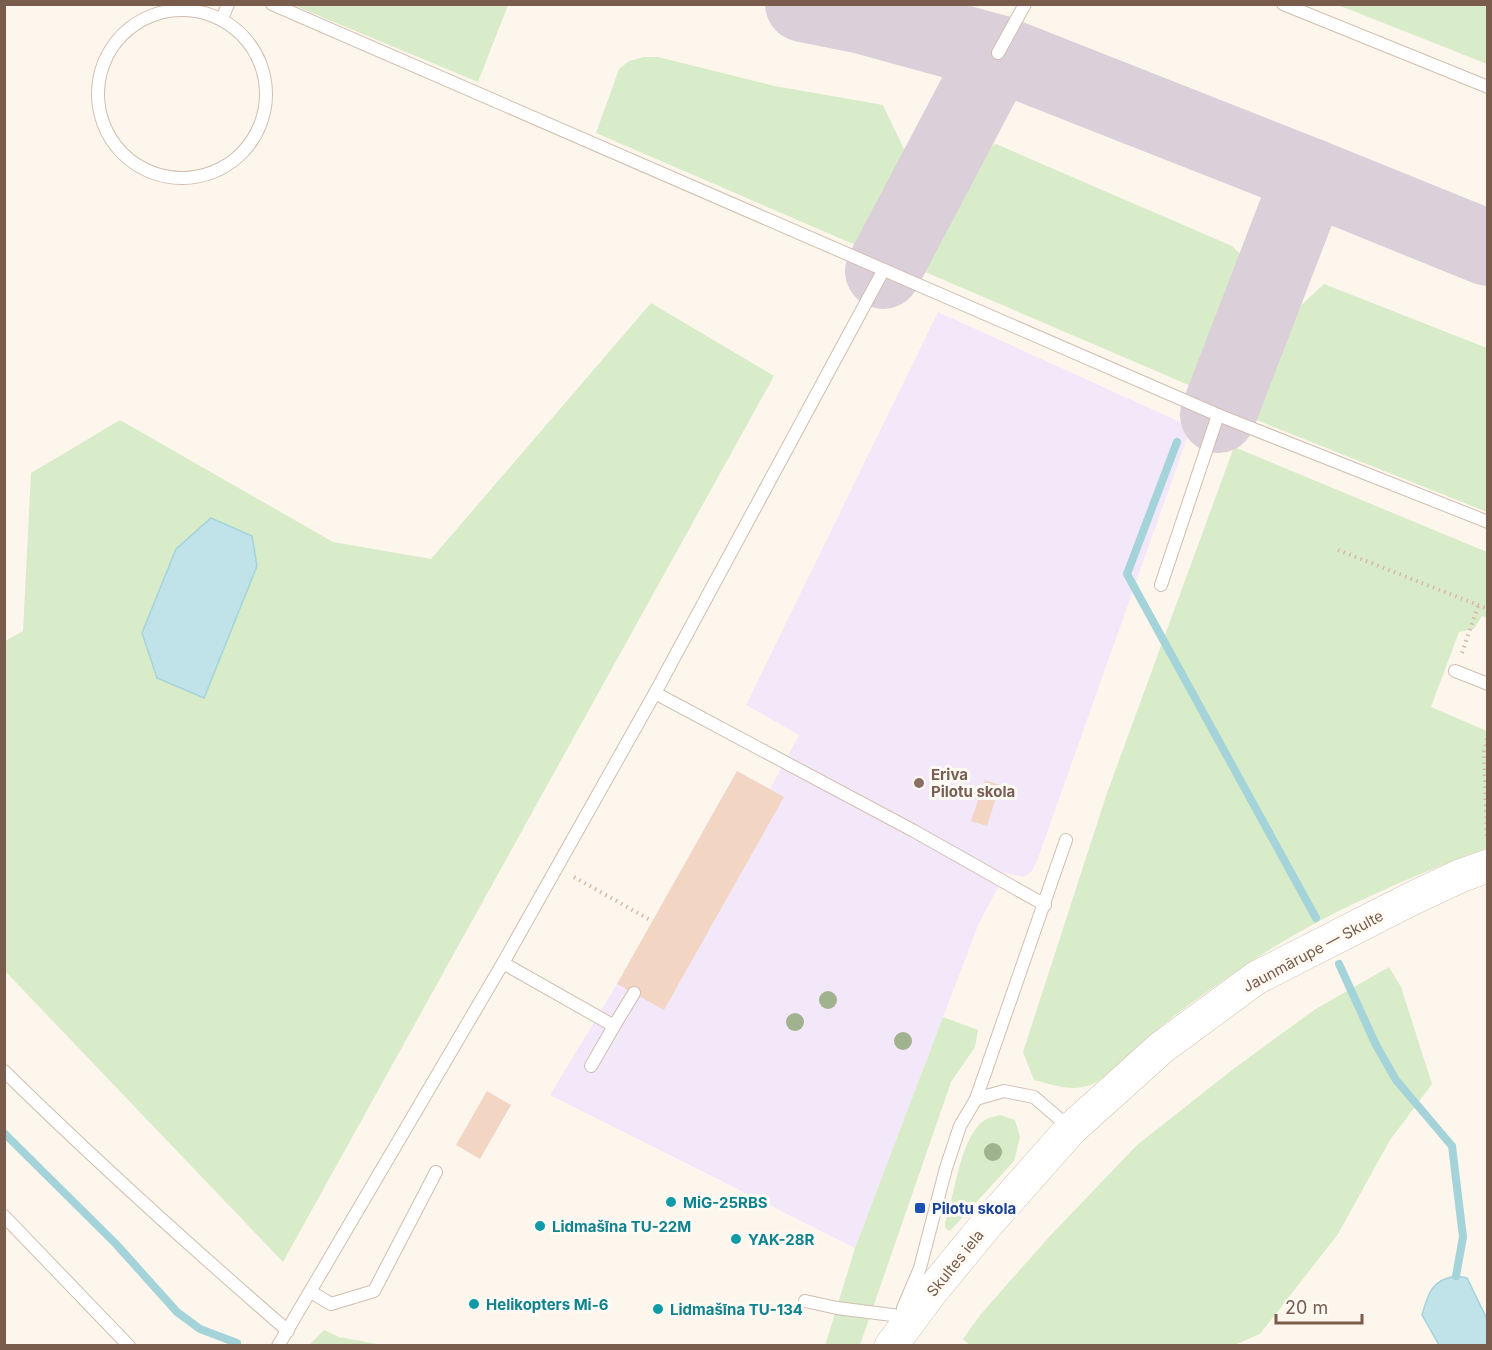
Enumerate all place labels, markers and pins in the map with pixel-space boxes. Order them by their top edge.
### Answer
place label: Eriva Pilotu skola [931,765,1015,801]
marker: Eriva Pilotu skola [912,776,926,790]
place label: MiG-25RBS [683,1193,768,1212]
marker: MiG-25RBS [664,1195,678,1209]
place label: Pilotu skola [932,1199,1016,1218]
marker: Pilotu skola [913,1201,927,1215]
place label: Lidmašīna TU-22M [552,1217,691,1236]
marker: Lidmašīna TU-22M [533,1219,547,1233]
place label: YAK-28R [748,1230,815,1249]
marker: YAK-28R [729,1232,743,1246]
place label: Helikopters Mi-6 [486,1295,609,1314]
marker: Helikopters Mi-6 [467,1297,481,1311]
place label: Lidmašīna TU-134 [670,1300,803,1319]
marker: Lidmašīna TU-134 [651,1302,665,1316]

